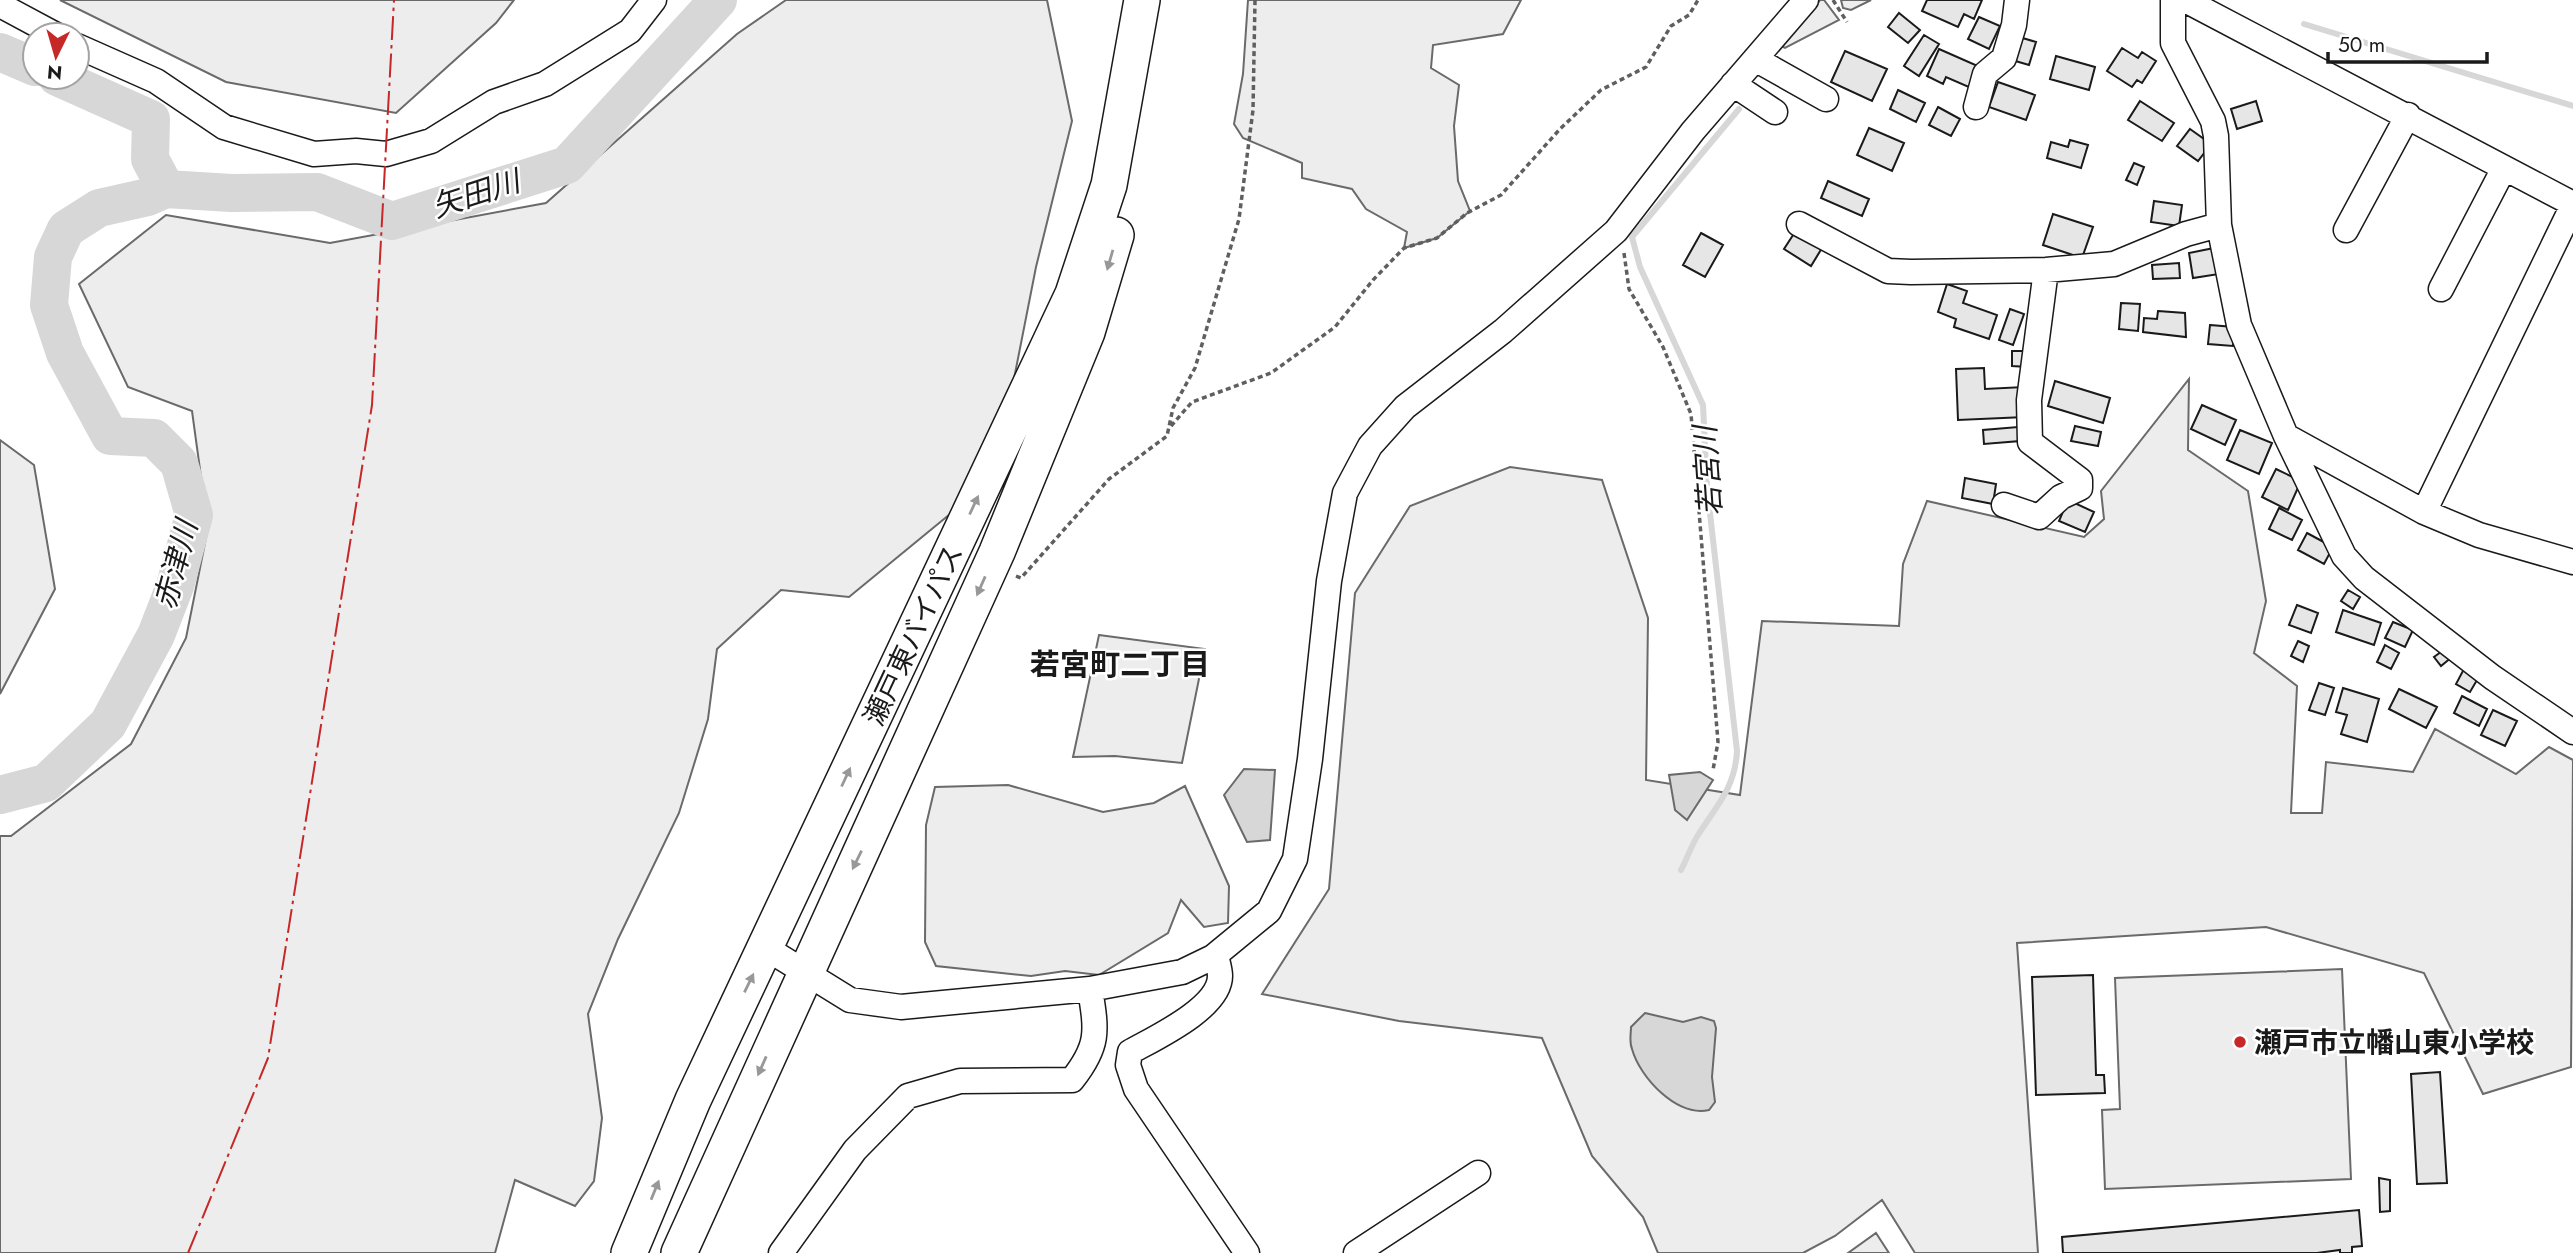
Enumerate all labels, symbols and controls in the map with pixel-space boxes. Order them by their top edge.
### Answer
north arrow [21,21,91,91]
scale bar [2328,21,2487,65]
text: 50 m [2338,30,2385,60]
text: N [46,58,63,87]
water label: 矢田川 [426,158,528,228]
one-way arrow [1104,250,1114,271]
water label: 若宮川 [1683,422,1732,517]
one-way arrow [969,494,980,515]
water label: 赤津川 [143,513,209,614]
street label: 瀬戸東バイパス [854,538,973,732]
one-way arrow [975,576,987,596]
district label: 若宮町二丁目 [1030,643,1210,686]
one-way arrow [841,767,852,787]
one-way arrow [852,850,863,870]
one-way arrow [744,973,755,993]
place label: 瀬戸市立幡山東小学校 [2254,1022,2534,1063]
marker: 瀬戸市立幡山東小学校 [2232,1034,2248,1050]
one-way arrow [756,1056,767,1077]
one-way arrow [650,1179,661,1200]

